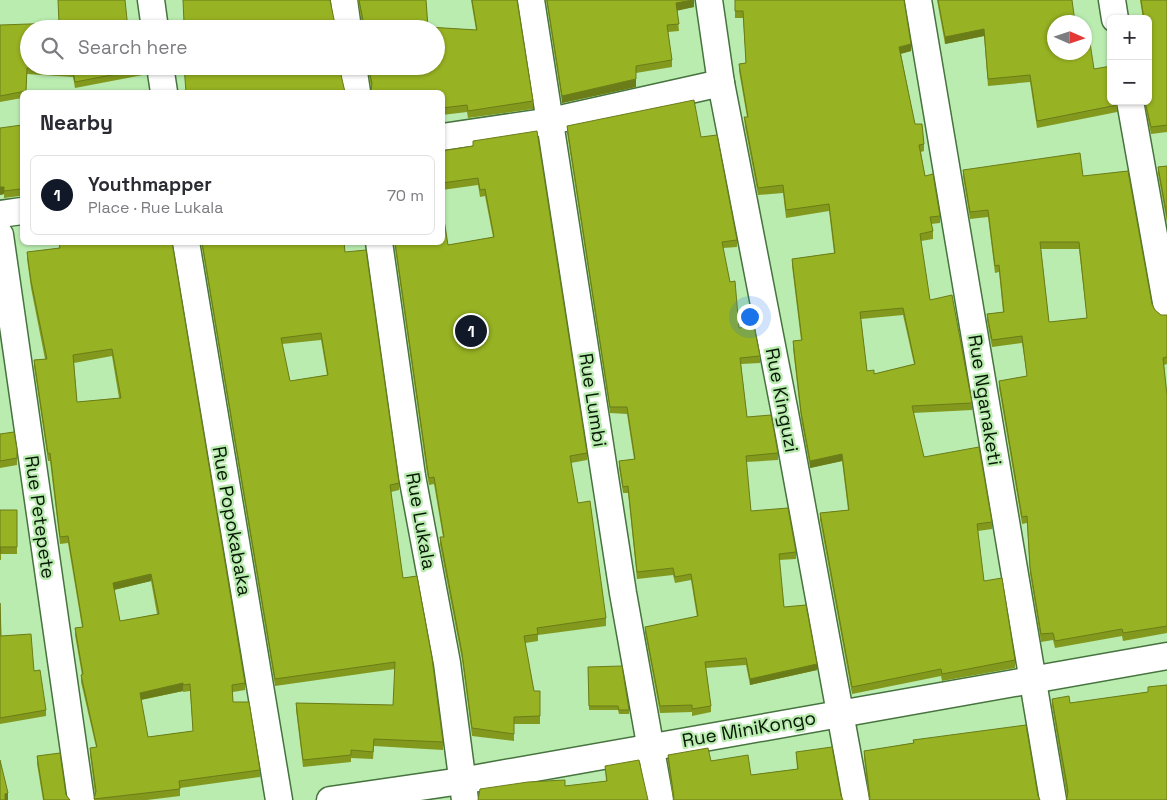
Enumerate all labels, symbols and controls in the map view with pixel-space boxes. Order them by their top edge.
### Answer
north arrow [1047,15,1092,60]
map controls [1107,15,1152,105]
button: + [1107,15,1152,60]
search box [20,20,445,75]
icon: search [38,34,66,62]
text: Search here [78,35,188,60]
button: − [1107,60,1152,105]
text: Nearby [40,109,113,136]
text: Youthmapper [88,172,212,197]
text: 1 [53,185,61,206]
text: 70 m [387,185,424,206]
text: Place · Rue Lukala [88,197,223,218]
your location [737,304,763,330]
pin: 1 [455,312,487,350]
street label: Rue Nganaketi [962,333,1008,467]
street label: Rue Kinguzi [760,346,804,454]
street label: Rue Lumbi [573,351,613,449]
street label: Rue Popokabaka [207,444,257,598]
street label: Rue Petepete [19,454,61,580]
street label: Rue Lukala [400,470,442,572]
street label: Rue MiniKongo [680,705,818,753]

